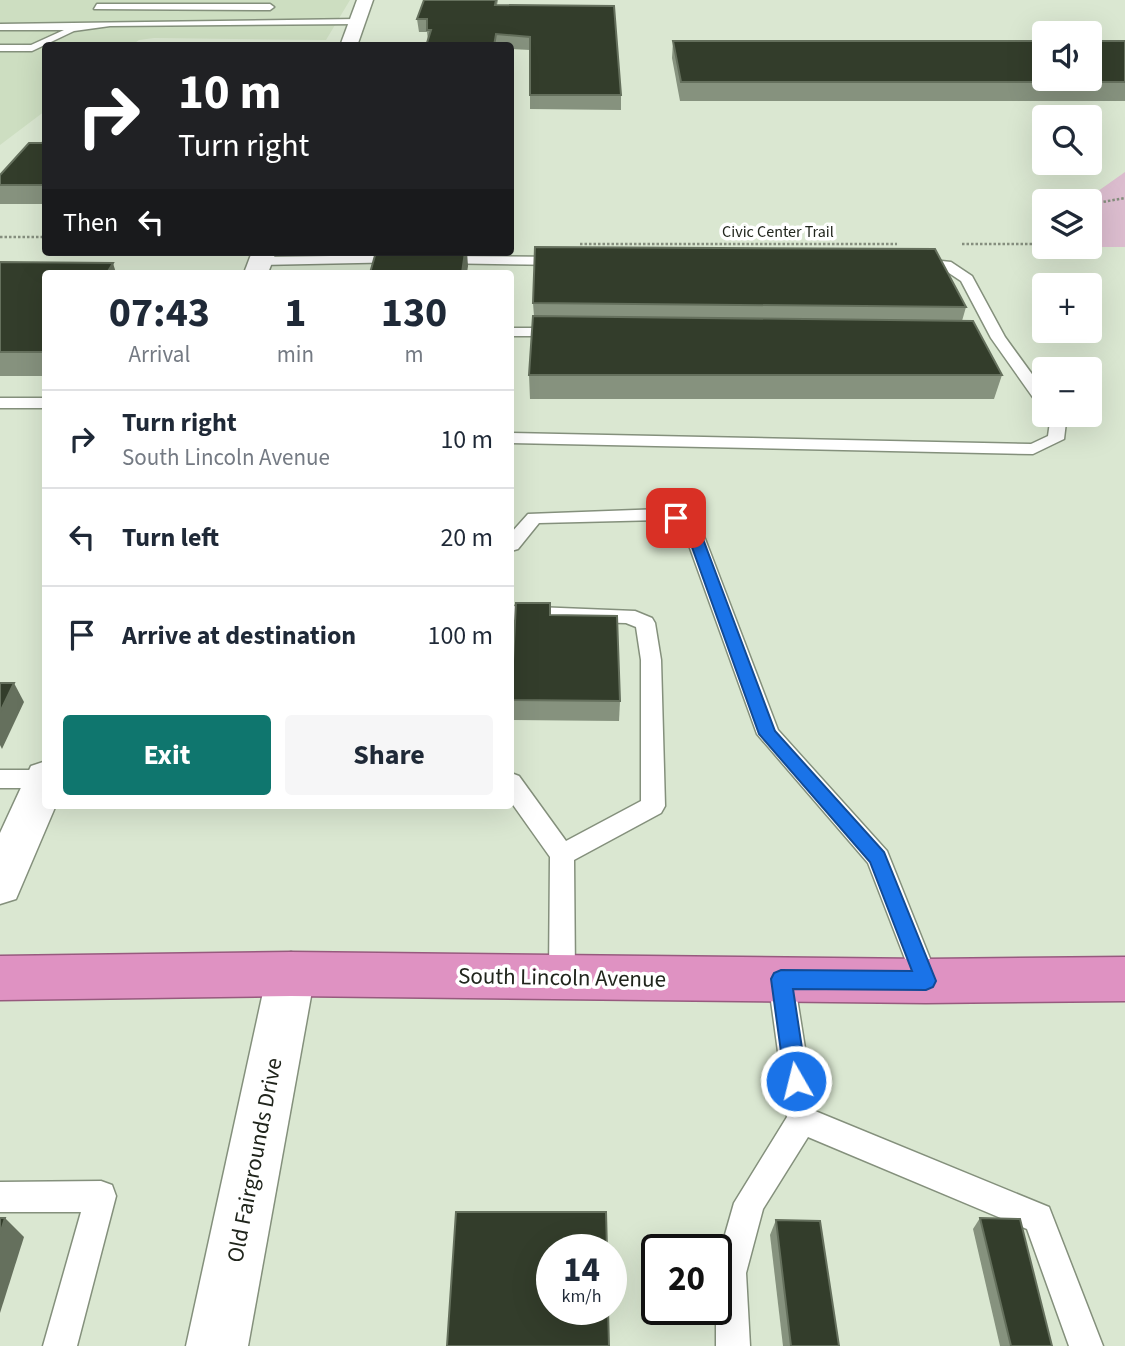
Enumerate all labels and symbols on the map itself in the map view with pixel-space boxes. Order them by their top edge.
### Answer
street label: Civic Center Trail [722,221,834,243]
pin [646,488,706,548]
street label: South Lincoln Avenue [458,959,666,996]
position arrow [759,1044,833,1118]
street label: Old Fairgrounds Drive [218,1055,291,1265]
speed limit sign: 20 [641,1234,732,1325]

